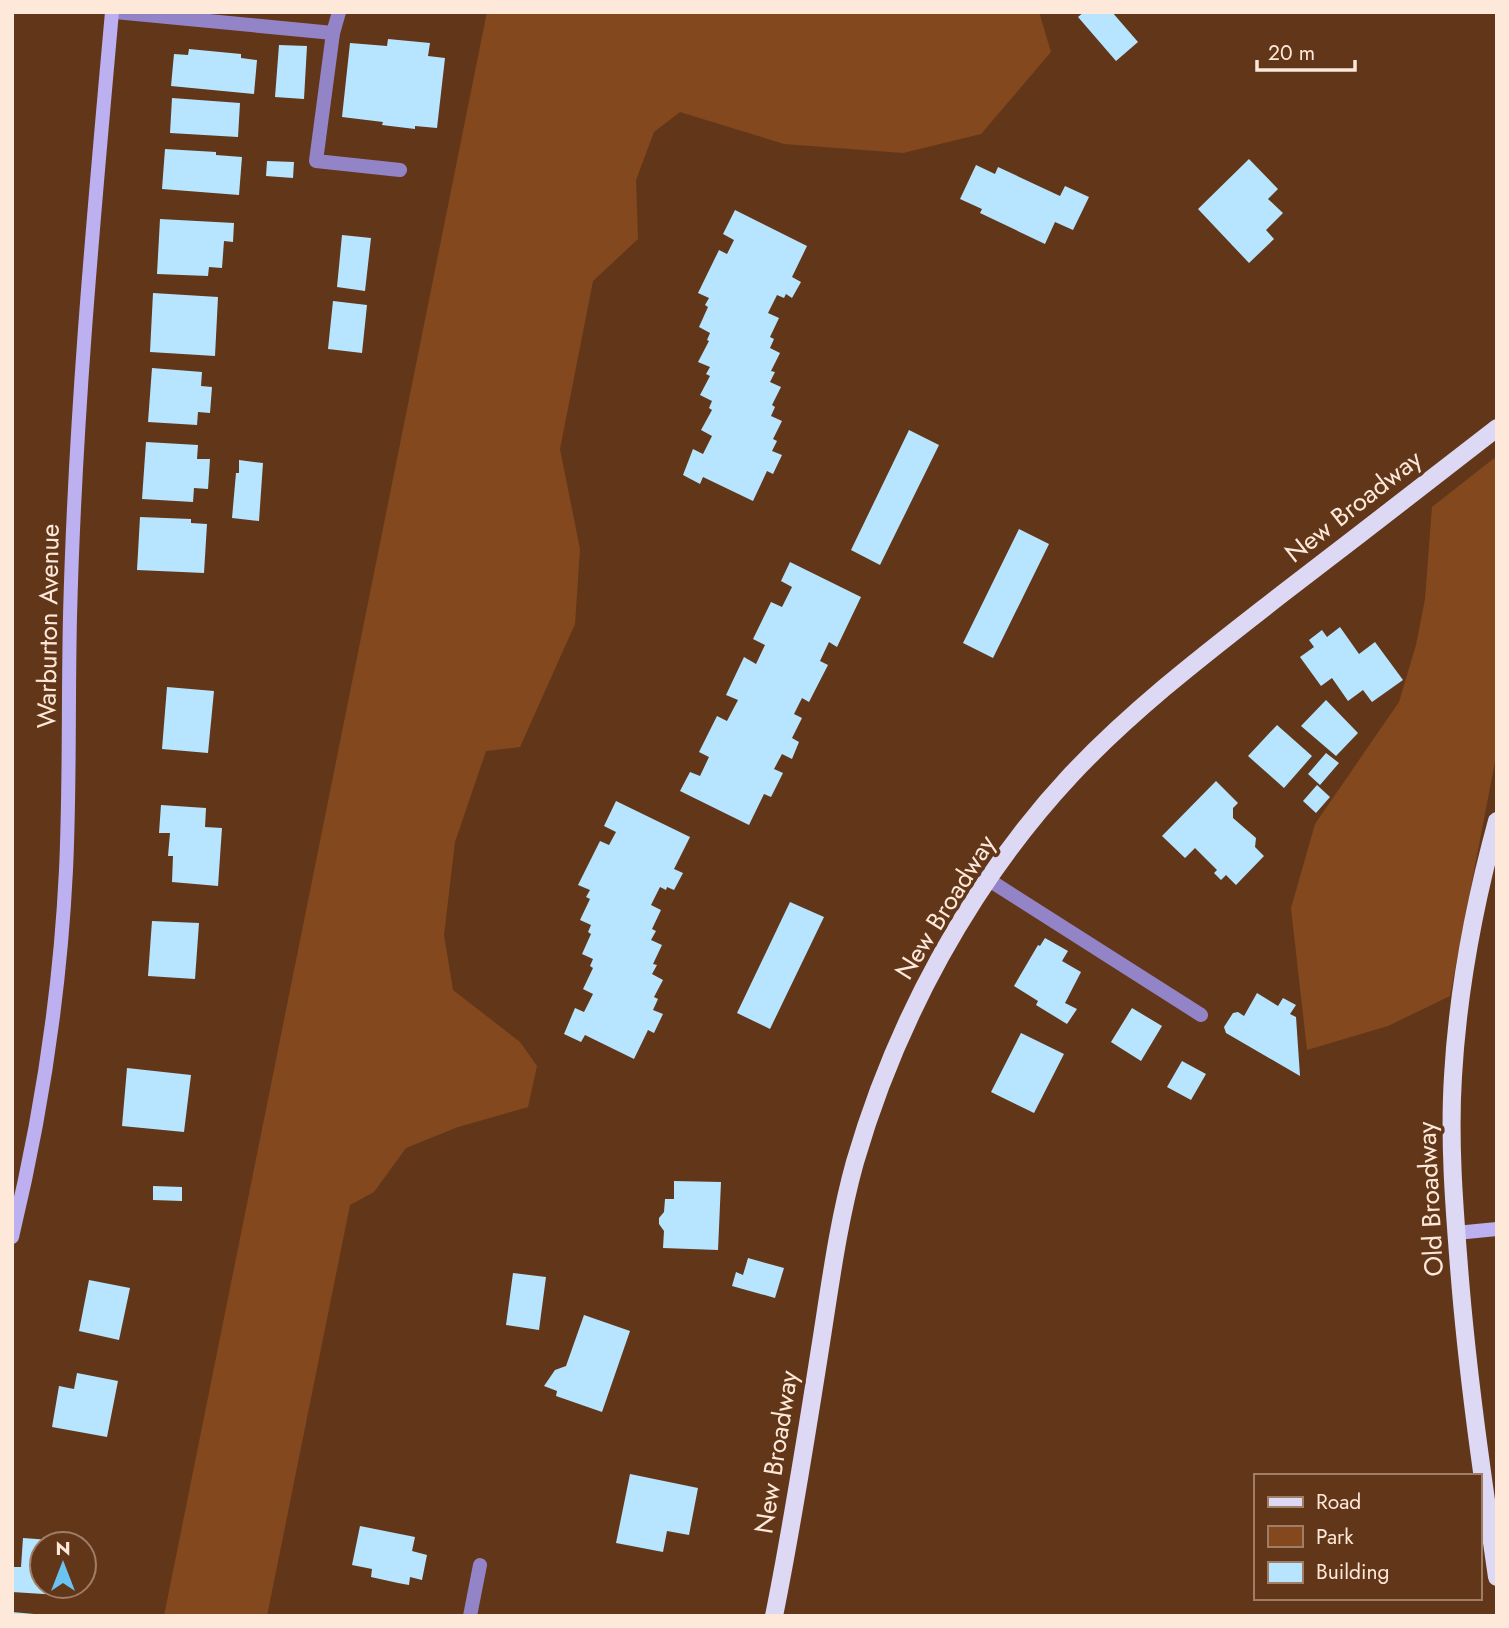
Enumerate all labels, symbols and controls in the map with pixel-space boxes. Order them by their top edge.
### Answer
scale bar [1257,28,1355,72]
text: 20 m [1268,38,1315,68]
street label: New Broadway [1276,440,1430,572]
street label: Warburton Avenue [27,523,69,729]
street label: New Broadway [885,827,1005,987]
street label: Old Broadway [1407,1120,1453,1277]
street label: New Broadway [744,1367,808,1536]
legend [1254,1474,1481,1600]
text: Road [1316,1487,1361,1517]
text: Park [1316,1522,1354,1552]
north arrow [28,1530,98,1600]
text: N [55,1535,71,1562]
text: Building [1316,1557,1389,1587]

